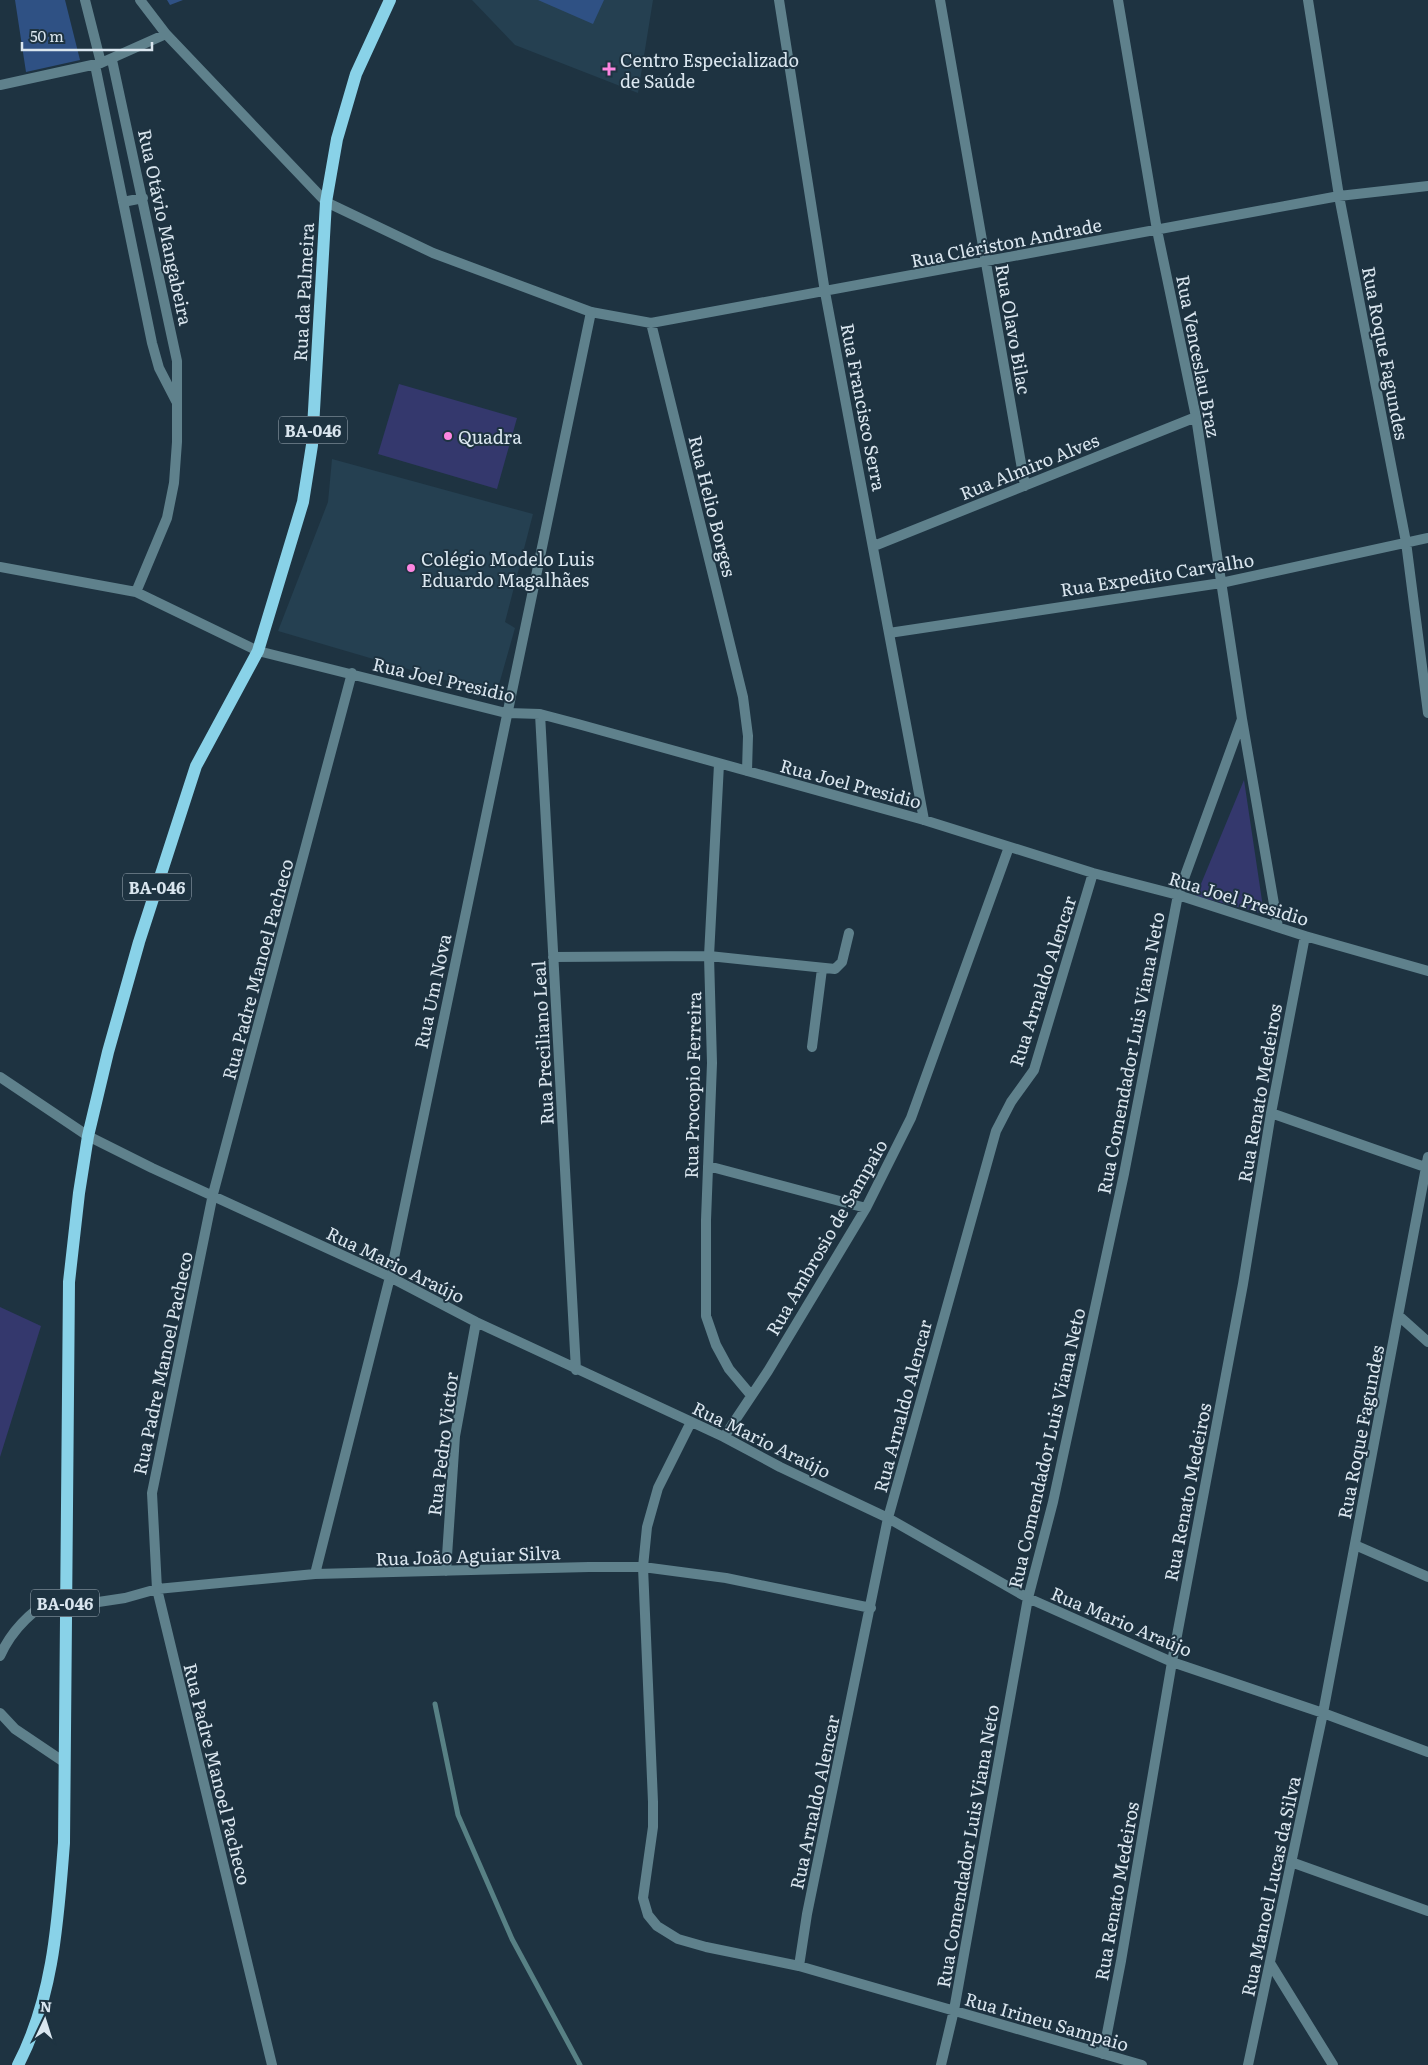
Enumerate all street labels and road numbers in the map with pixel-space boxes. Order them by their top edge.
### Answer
street label: Rua Otávio Mangabeira [132,126,200,328]
street label: Rua Clériston Andrade [908,210,1104,274]
street label: Rua da Palmeira [286,222,320,362]
street label: Rua Olavo Bilac [989,262,1039,397]
street label: Rua Roque Fagundes [1356,264,1416,442]
street label: Rua Venceslau Braz [1170,273,1228,440]
street label: Rua Francisco Serra [834,321,894,493]
road number: BA-046 [279,416,347,444]
street label: Rua Almiro Alves [955,426,1103,506]
street label: Rua Helio Borges [682,432,744,580]
street label: Rua Expedito Carvalho [1058,545,1256,603]
street label: Rua Joel Presidio [370,649,518,709]
street label: Rua Joel Presidio [777,751,925,815]
street label: Rua Padre Manoel Pacheco [214,856,300,1082]
street label: Rua Joel Presidio [1166,864,1312,932]
road number: BA-046 [123,874,191,900]
street label: Rua Arnaldo Alencar [1002,892,1082,1070]
street label: Rua Comendador Luis Viana Neto [1089,910,1171,1196]
street label: Rua Um Nova [407,931,457,1051]
street label: Rua Preciliano Leal [524,960,560,1126]
street label: Rua Procopio Ferreira [677,991,707,1179]
street label: Rua Renato Medeiros [1230,1002,1288,1184]
street label: Rua Ambrosio de Sampaio [759,1134,893,1340]
street label: Rua Mario Araújo [322,1219,470,1309]
street label: Rua Padre Manoel Pacheco [125,1249,199,1477]
street label: Rua Comendador Luis Viana Neto [1001,1305,1091,1591]
street label: Rua Arnaldo Alencar [866,1316,938,1495]
street label: Rua Roque Fagundes [1330,1343,1390,1521]
street label: Rua Pedro Victor [420,1370,464,1517]
street label: Rua Mario Araújo [688,1394,836,1484]
street label: Rua Renato Medeiros [1156,1401,1218,1583]
street label: Rua João Aguiar Silva [375,1538,561,1572]
street label: Rua Mario Araújo [1047,1579,1197,1663]
road number: BA-046 [31,1590,99,1616]
street label: Rua Padre Manoel Pacheco [177,1660,259,1888]
street label: Rua Comendador Luis Viana Neto [929,1702,1005,1990]
street label: Rua Arnaldo Alencar [782,1712,846,1892]
street label: Rua Manoel Lucas da Silva [1233,1773,1307,1999]
street label: Rua Renato Medeiros [1087,1800,1145,1982]
street label: Rua Irineu Sampaio [962,1985,1132,2057]

